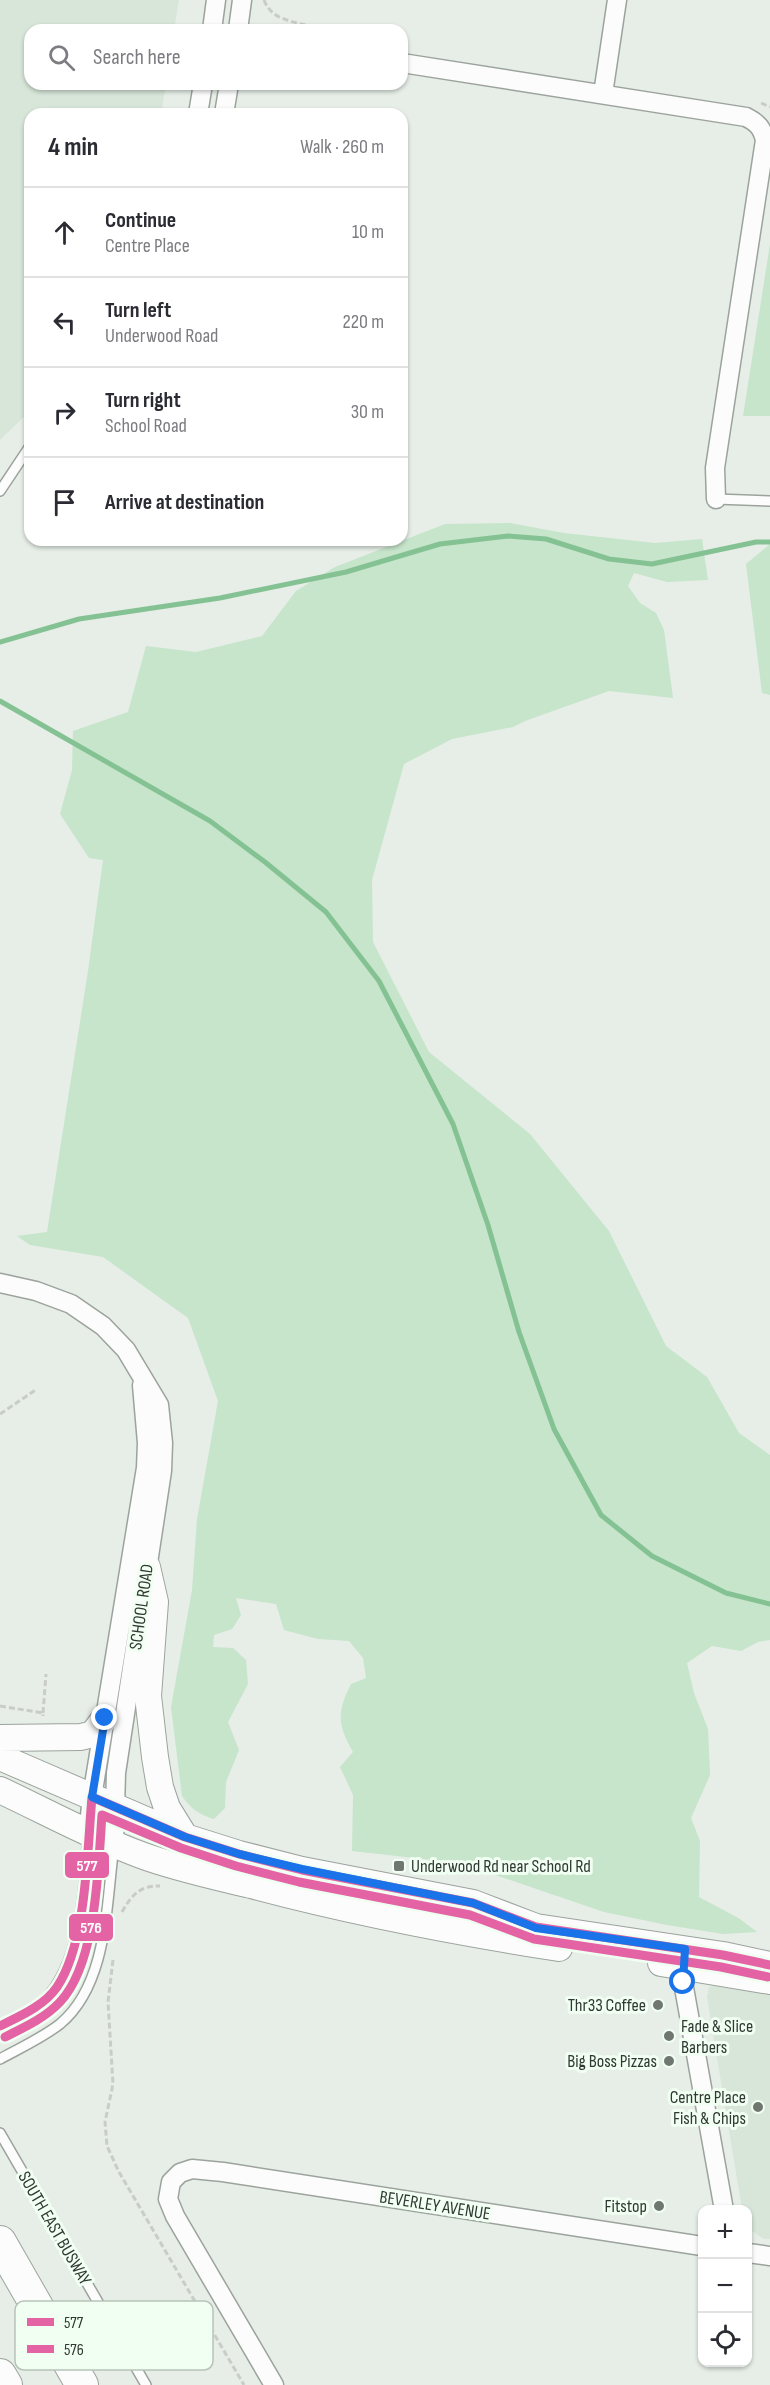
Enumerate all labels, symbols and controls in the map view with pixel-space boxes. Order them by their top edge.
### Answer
search box [24,24,408,90]
icon: search [45,41,78,74]
text: Search here [93,44,180,71]
text: 4 min [48,132,98,163]
text: Walk · 260 m [300,135,384,159]
text: Continue [105,207,176,234]
icon: ahead [48,216,81,249]
text: 10 m [352,220,384,244]
text: Centre Place [105,234,190,258]
text: Turn left [105,297,171,324]
icon: left [48,306,81,339]
text: 220 m [343,310,384,334]
text: Underwood Road [105,324,218,348]
text: Turn right [105,387,181,414]
icon: right [48,396,81,429]
text: 30 m [351,400,384,424]
text: School Road [105,414,187,438]
icon: arrive [48,486,81,519]
text: Arrive at destination [105,489,264,516]
street label: SCHOOL ROAD [125,1563,158,1651]
route end [91,1704,117,1730]
line badge: 577 [64,1851,110,1879]
place label: Underwood Rd near School Rd [411,1856,591,1877]
text: 577 [76,1857,98,1876]
marker: Underwood Rd near School Rd [392,1859,406,1873]
line badge: 576 [68,1913,114,1942]
text: 576 [80,1919,102,1938]
route start [669,1968,695,1994]
place label: Thr33 Coffee [568,1995,646,2016]
marker: Thr33 Coffee [651,1998,665,2012]
place label: Fade & Slice Barbers [681,2016,753,2058]
marker: Fade & Slice Barbers [662,2029,676,2043]
place label: Big Boss Pizzas [567,2051,657,2072]
marker: Big Boss Pizzas [662,2054,676,2068]
place label: Centre Place Fish & Chips [670,2087,746,2129]
marker: Centre Place Fish & Chips [751,2100,765,2114]
street label: SOUTH EAST BUSWAY [14,2168,96,2289]
street label: BEVERLEY AVENUE [378,2186,492,2225]
place label: Fitstop [604,2196,647,2217]
marker: Fitstop [652,2199,666,2213]
map controls [698,2205,752,2367]
button: + [698,2205,752,2259]
button: − [698,2259,752,2313]
legend [15,2301,213,2370]
button: locate [698,2313,752,2367]
text: 577 [64,2314,84,2333]
text: 576 [64,2341,84,2360]

